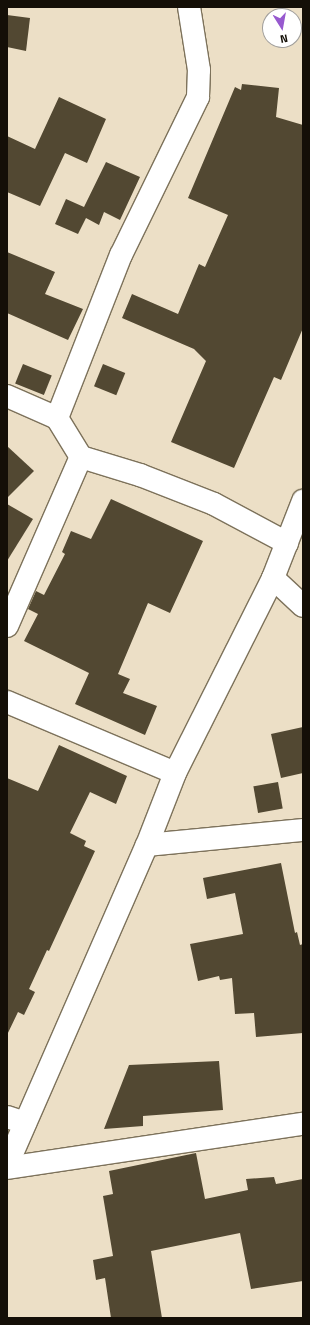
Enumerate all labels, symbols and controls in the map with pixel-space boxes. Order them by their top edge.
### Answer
north arrow [262,8,302,48]
text: N [279,30,289,47]

